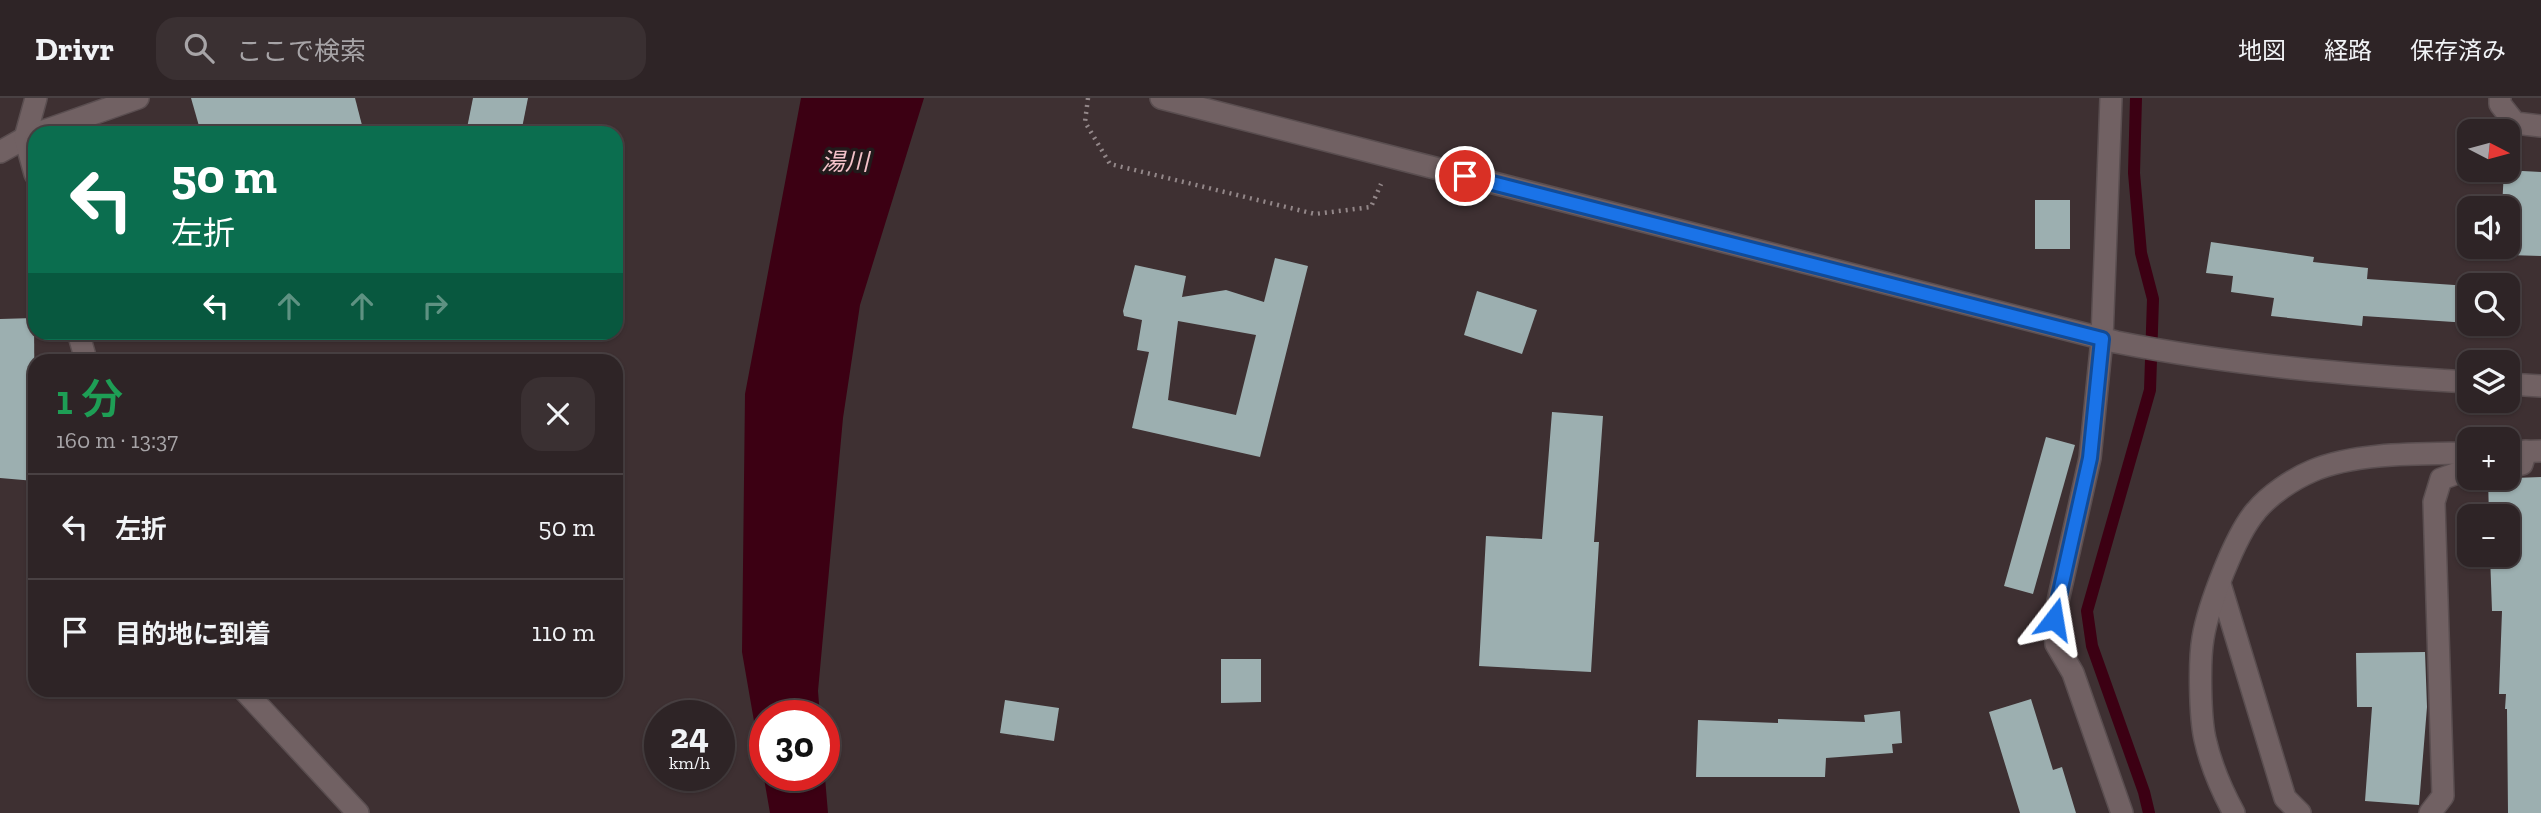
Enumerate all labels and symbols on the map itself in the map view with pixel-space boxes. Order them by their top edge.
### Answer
north arrow [2457,119,2520,182]
pin [1435,146,1495,206]
water label: 湯川 [821,147,872,176]
position arrow [2017,582,2091,656]
speed limit sign: 30 [749,700,840,791]

